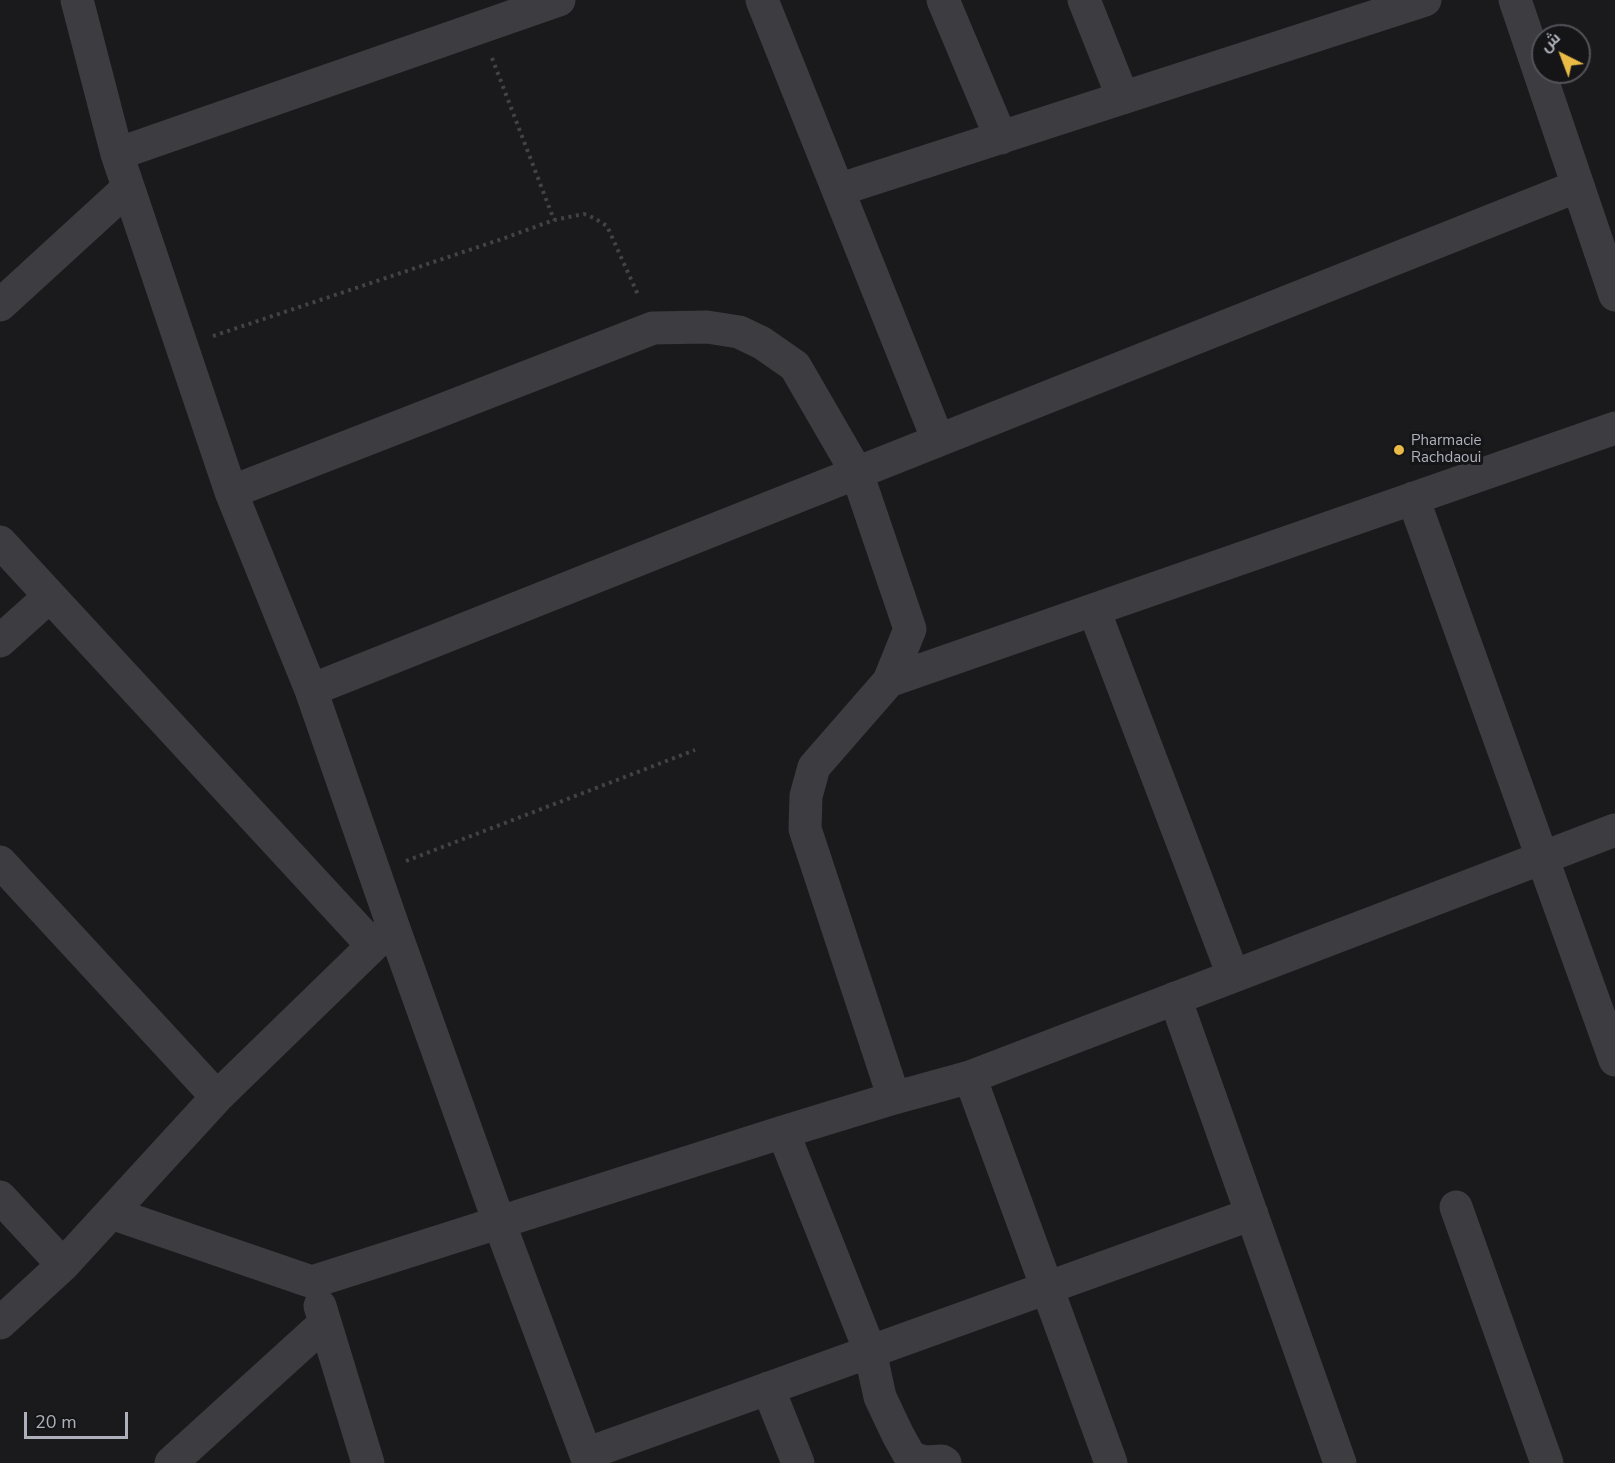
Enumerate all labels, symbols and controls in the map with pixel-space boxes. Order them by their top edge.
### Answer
north arrow [1531,24,1591,84]
text: ش [1535,27,1565,57]
place label: Pharmacie Rachdaoui [1411,432,1482,467]
marker: Pharmacie Rachdaoui [1392,443,1406,457]
scale bar [27,1400,130,1438]
text: 20 m [35,1410,77,1434]

